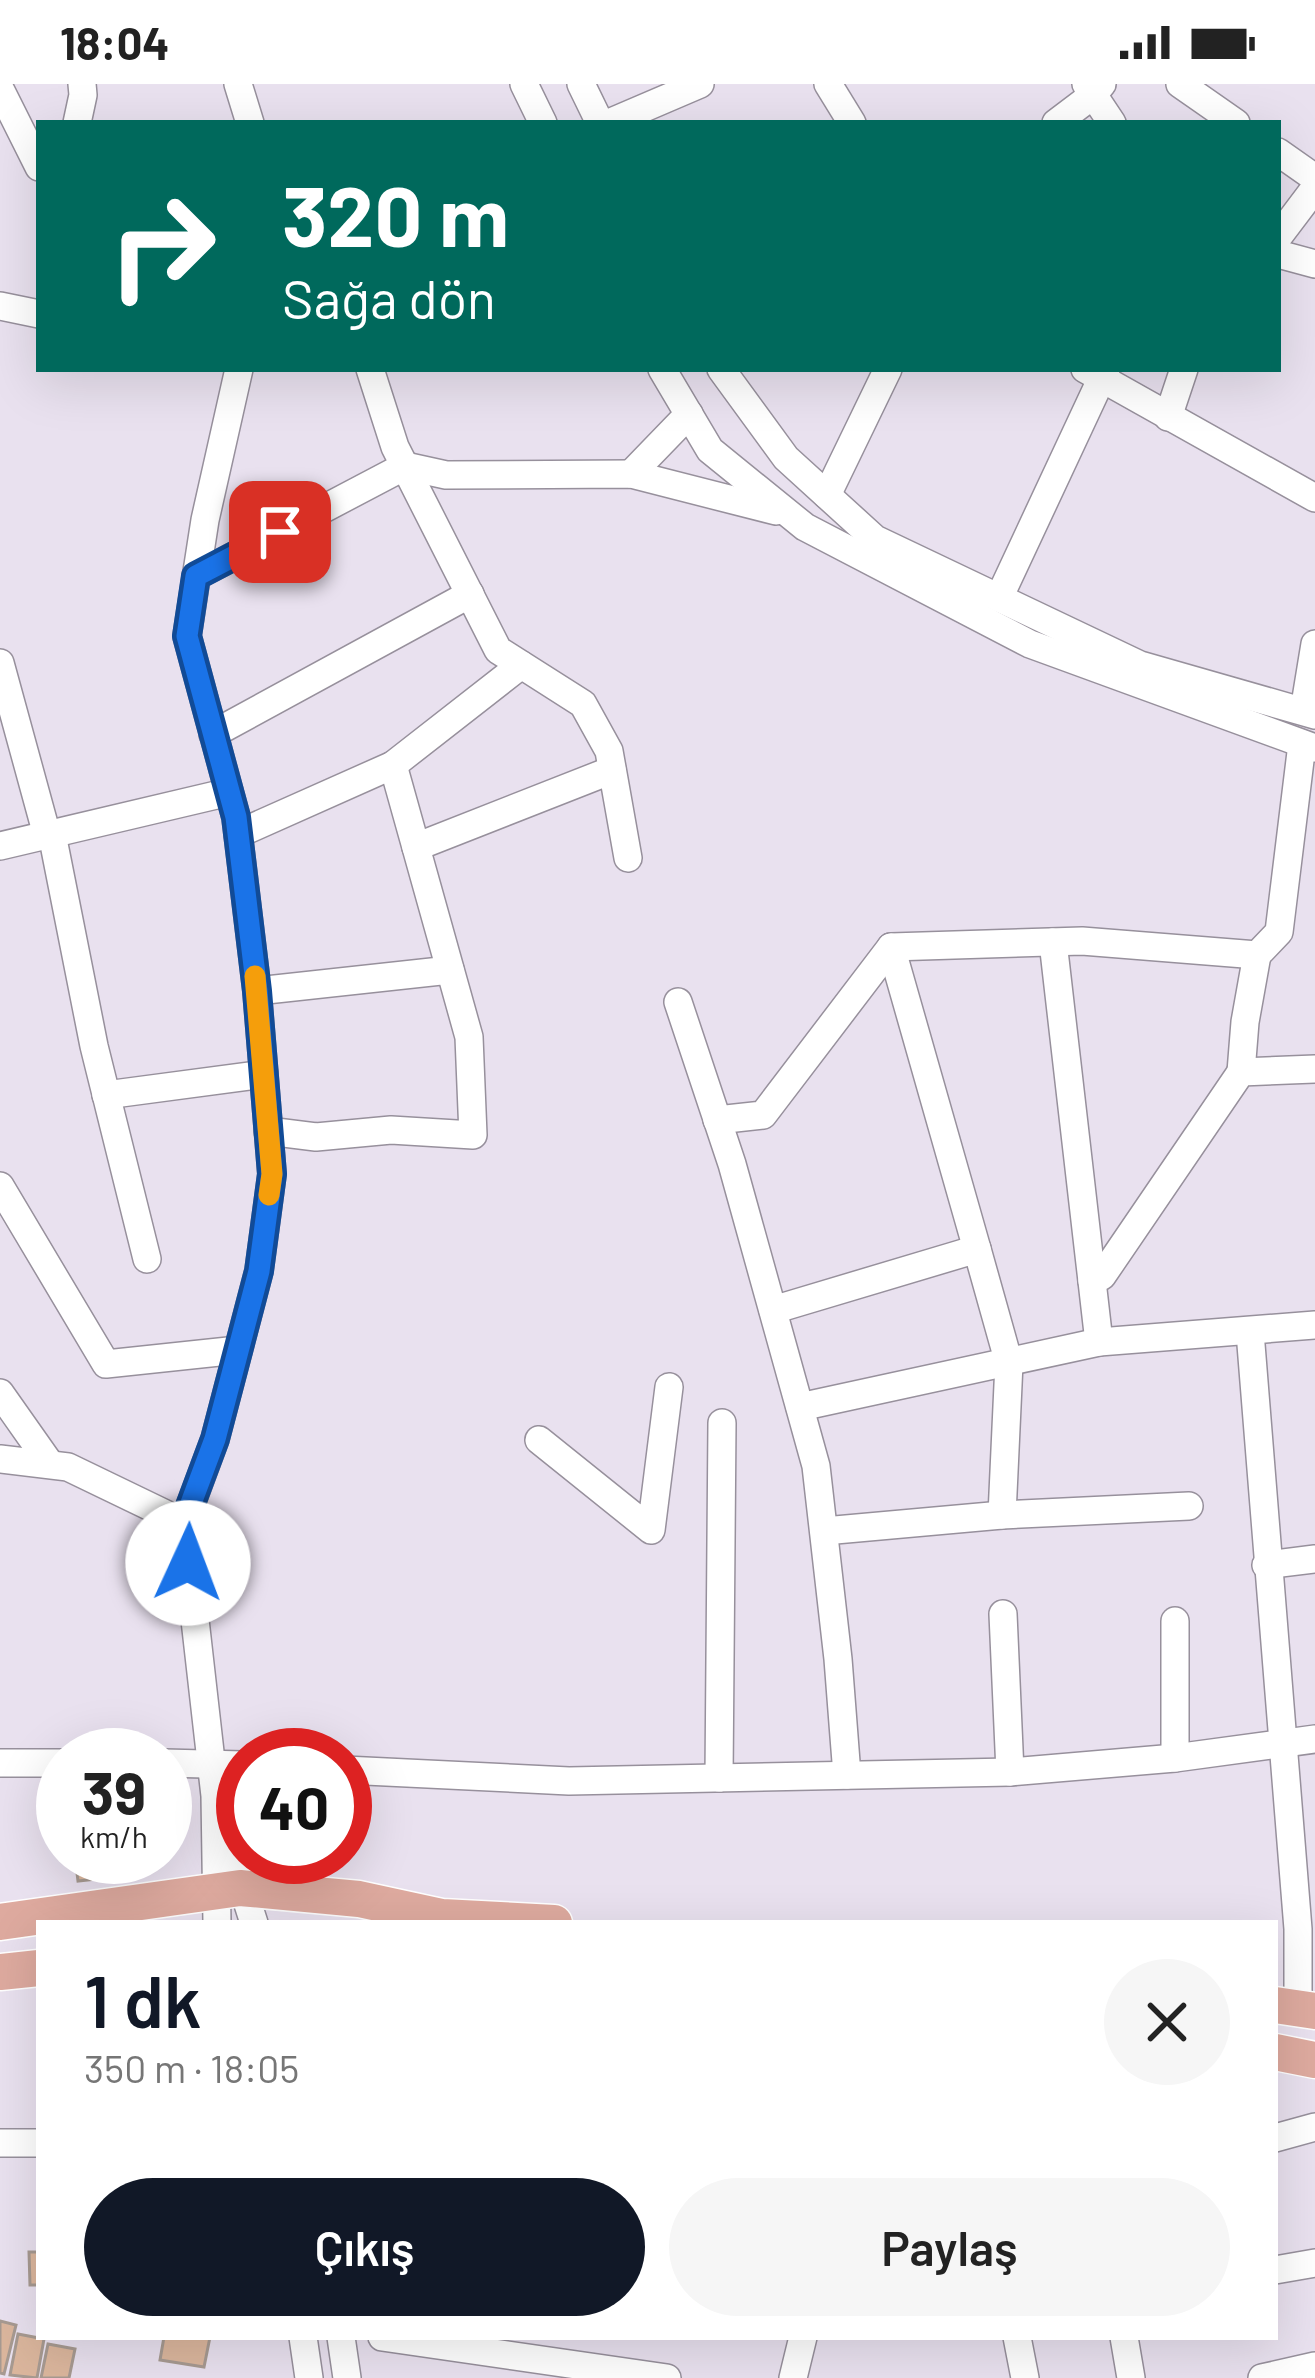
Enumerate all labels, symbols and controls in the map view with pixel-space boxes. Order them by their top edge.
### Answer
text: 18:04 [60,15,170,69]
text: 320 m [282,163,509,264]
icon: right [84,168,240,324]
text: Sağa dön [282,265,496,330]
pin [229,481,331,583]
icon: arrive [247,499,313,565]
position arrow [125,1500,251,1626]
speed limit sign: 40 [216,1728,372,1884]
text: 39 [82,1755,146,1827]
text: km/h [80,1818,148,1854]
text: 1 dk [84,1956,202,2042]
button: close [1104,1959,1230,2085]
text: 350 m · 18:05 [84,2044,299,2091]
button: Çıkış [84,2178,645,2316]
button: Paylaş [669,2178,1230,2316]

